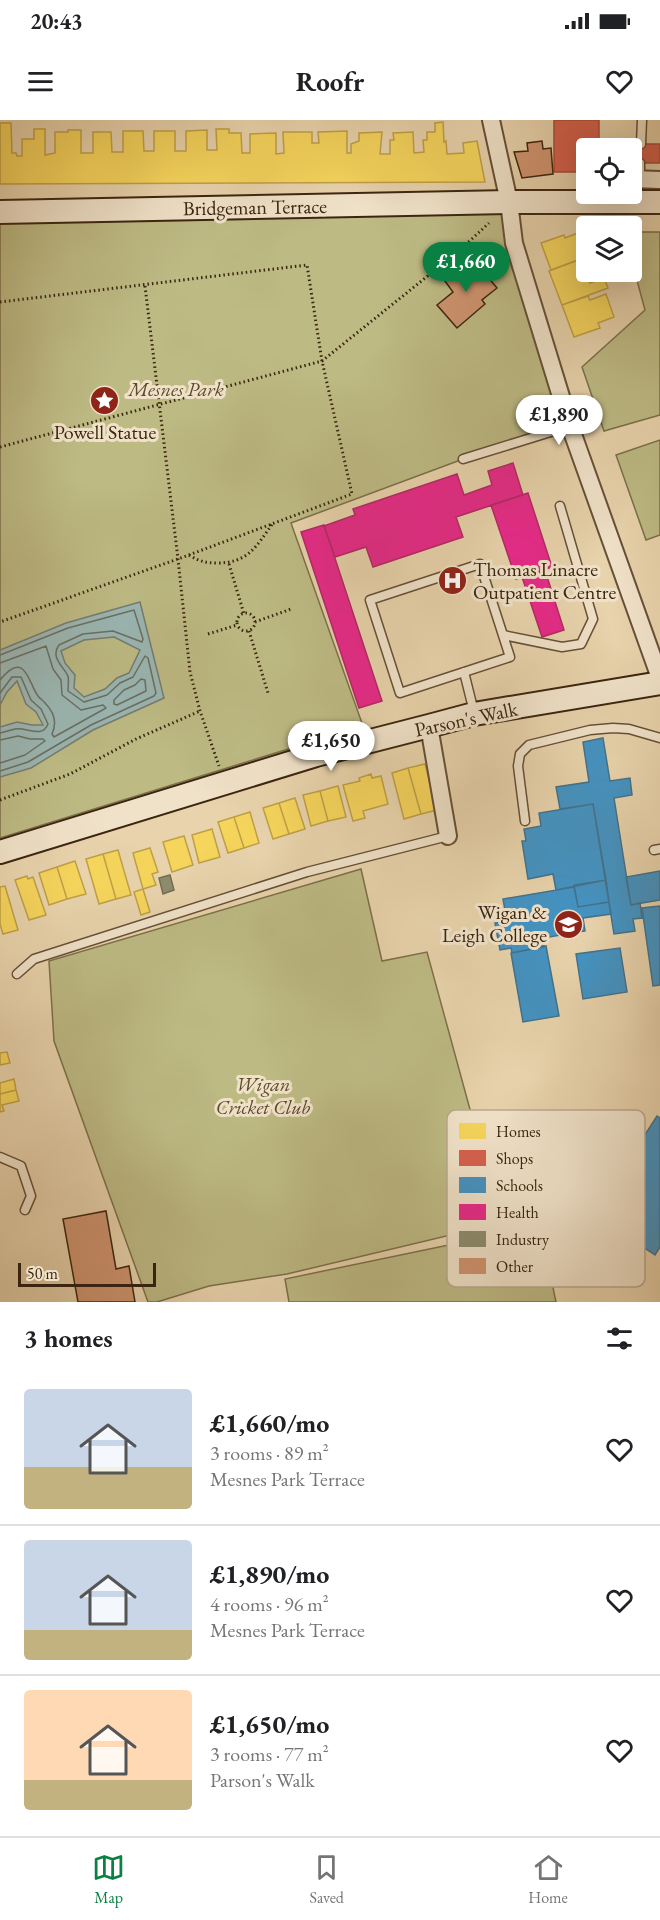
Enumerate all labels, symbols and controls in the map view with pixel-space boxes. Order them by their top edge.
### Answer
text: 20:43 [30,7,83,36]
text: Roofr [296,64,364,99]
icon: menu [24,65,57,98]
icon: heart [603,65,636,98]
map controls [576,138,642,282]
button: locate [576,138,642,204]
street label: Bridgeman Terrace [183,193,327,221]
button: layers [576,216,642,282]
pin: £1,660 [417,242,515,293]
text: £1,660 [437,248,495,274]
park label: Mesnes Park [127,376,224,402]
place icon: Powell Statue [89,385,121,417]
pin: £1,890 [510,395,608,446]
text: £1,890 [530,401,588,427]
place label: Powell Statue [54,419,156,445]
place label: Thomas Linacre Outpatient Centre [473,556,616,605]
hospital icon: Thomas Linacre Outpatient Centre [436,565,468,597]
street label: Parson's Walk [412,695,520,743]
pin: £1,650 [282,721,380,772]
text: £1,650 [302,727,360,753]
place label: Wigan & Leigh College [442,899,547,948]
school or university icon: Wigan & Leigh College [552,908,584,940]
park label: Wigan Cricket Club [216,1071,310,1120]
legend [447,1110,645,1287]
text: Homes [496,1121,541,1142]
text: Shops [496,1148,533,1169]
text: Schools [496,1175,543,1196]
text: Health [496,1202,539,1223]
text: Industry [496,1229,550,1250]
text: Other [496,1256,534,1277]
scale bar [18,1260,156,1288]
text: 50 m [27,1263,58,1284]
text: 3 homes [24,1321,113,1355]
icon: filters [603,1322,636,1355]
text: £1,660/mo [210,1406,329,1440]
icon: home [72,1413,144,1485]
icon: heart [603,1433,636,1466]
text: 3 rooms · 89 m² [210,1440,329,1466]
text: Mesnes Park Terrace [210,1466,365,1492]
text: £1,890/mo [210,1557,329,1591]
icon: home [72,1564,144,1636]
icon: heart [603,1584,636,1617]
text: 4 rooms · 96 m² [210,1591,329,1617]
text: Mesnes Park Terrace [210,1617,365,1643]
text: £1,650/mo [210,1707,329,1741]
icon: home [72,1714,144,1786]
icon: heart [603,1734,636,1767]
text: 3 rooms · 77 m² [210,1741,329,1767]
text: Parson's Walk [210,1767,315,1793]
tab: Map [92,1851,125,1908]
tab: Saved [310,1851,344,1908]
tab: Home [528,1851,568,1908]

